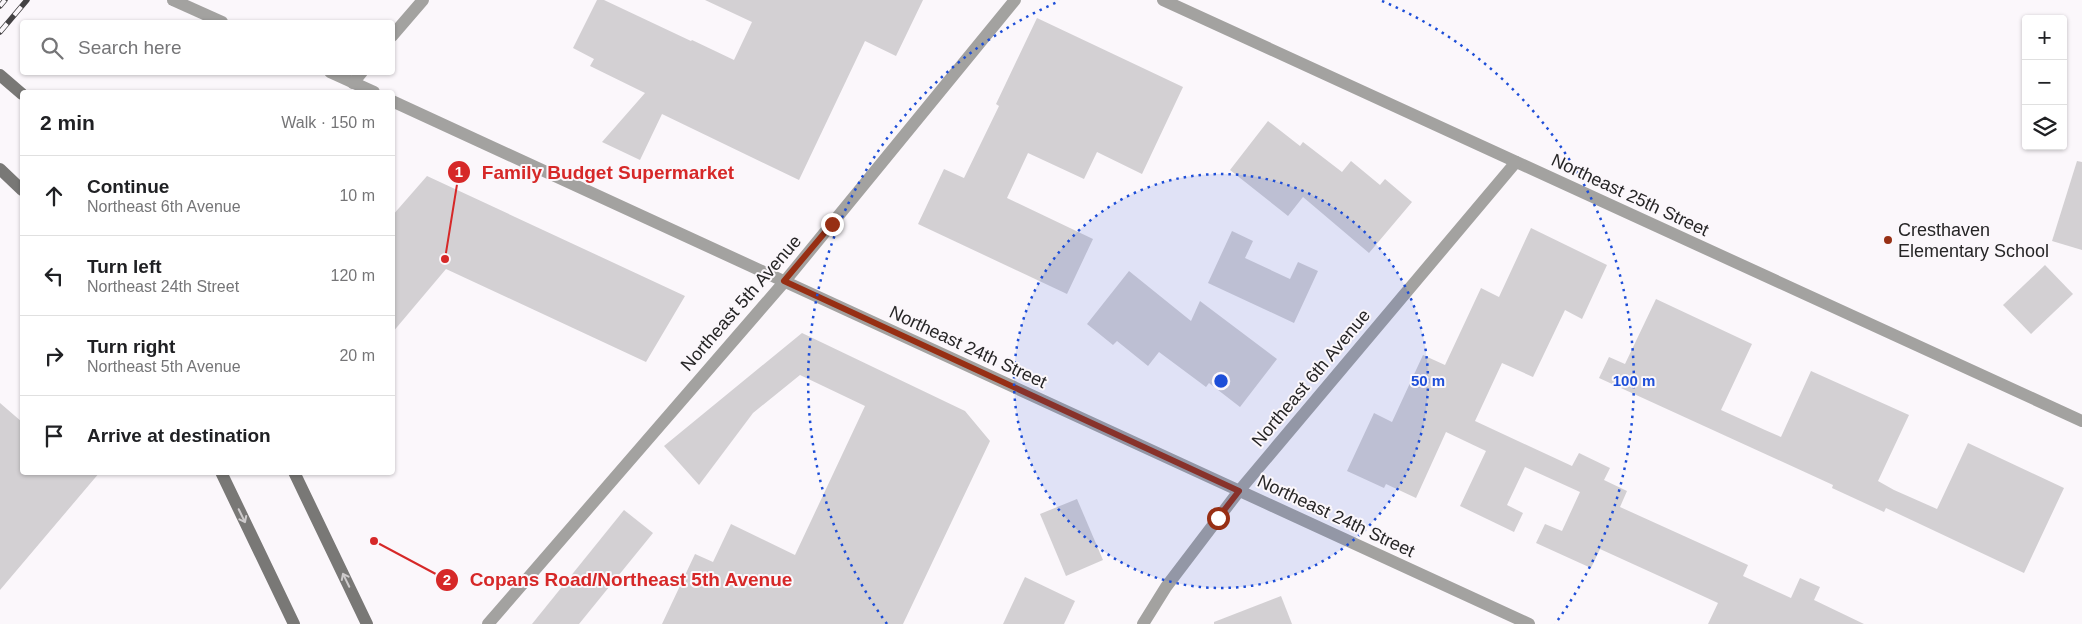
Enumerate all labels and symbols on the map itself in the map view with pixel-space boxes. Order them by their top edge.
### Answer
street label: Northeast 25th Street [1548,150,1712,240]
callout: Family Budget Supermarket [446,155,744,189]
text: Family Budget Supermarket [482,162,735,183]
text: 1 [455,163,463,180]
route end [821,213,844,236]
place label: Cresthaven Elementary School [1898,220,2049,261]
street label: Northeast 5th Avenue [677,231,805,375]
marker: Cresthaven Elementary School [1882,234,1894,246]
street label: Northeast 24th Street [886,302,1050,392]
street label: Northeast 6th Avenue [1248,305,1374,451]
centre of rings [1212,372,1230,390]
text: 50 m [1411,372,1445,389]
text: 100 m [1613,372,1655,389]
street label: Northeast 24th Street [1254,471,1418,561]
route start [1207,507,1230,530]
one-way arrow [238,508,248,523]
callout: Copans Road/Northeast 5th Avenue [435,563,803,597]
text: Copans Road/Northeast 5th Avenue [470,569,792,590]
text: 2 [443,571,451,588]
one-way arrow [341,573,350,588]

